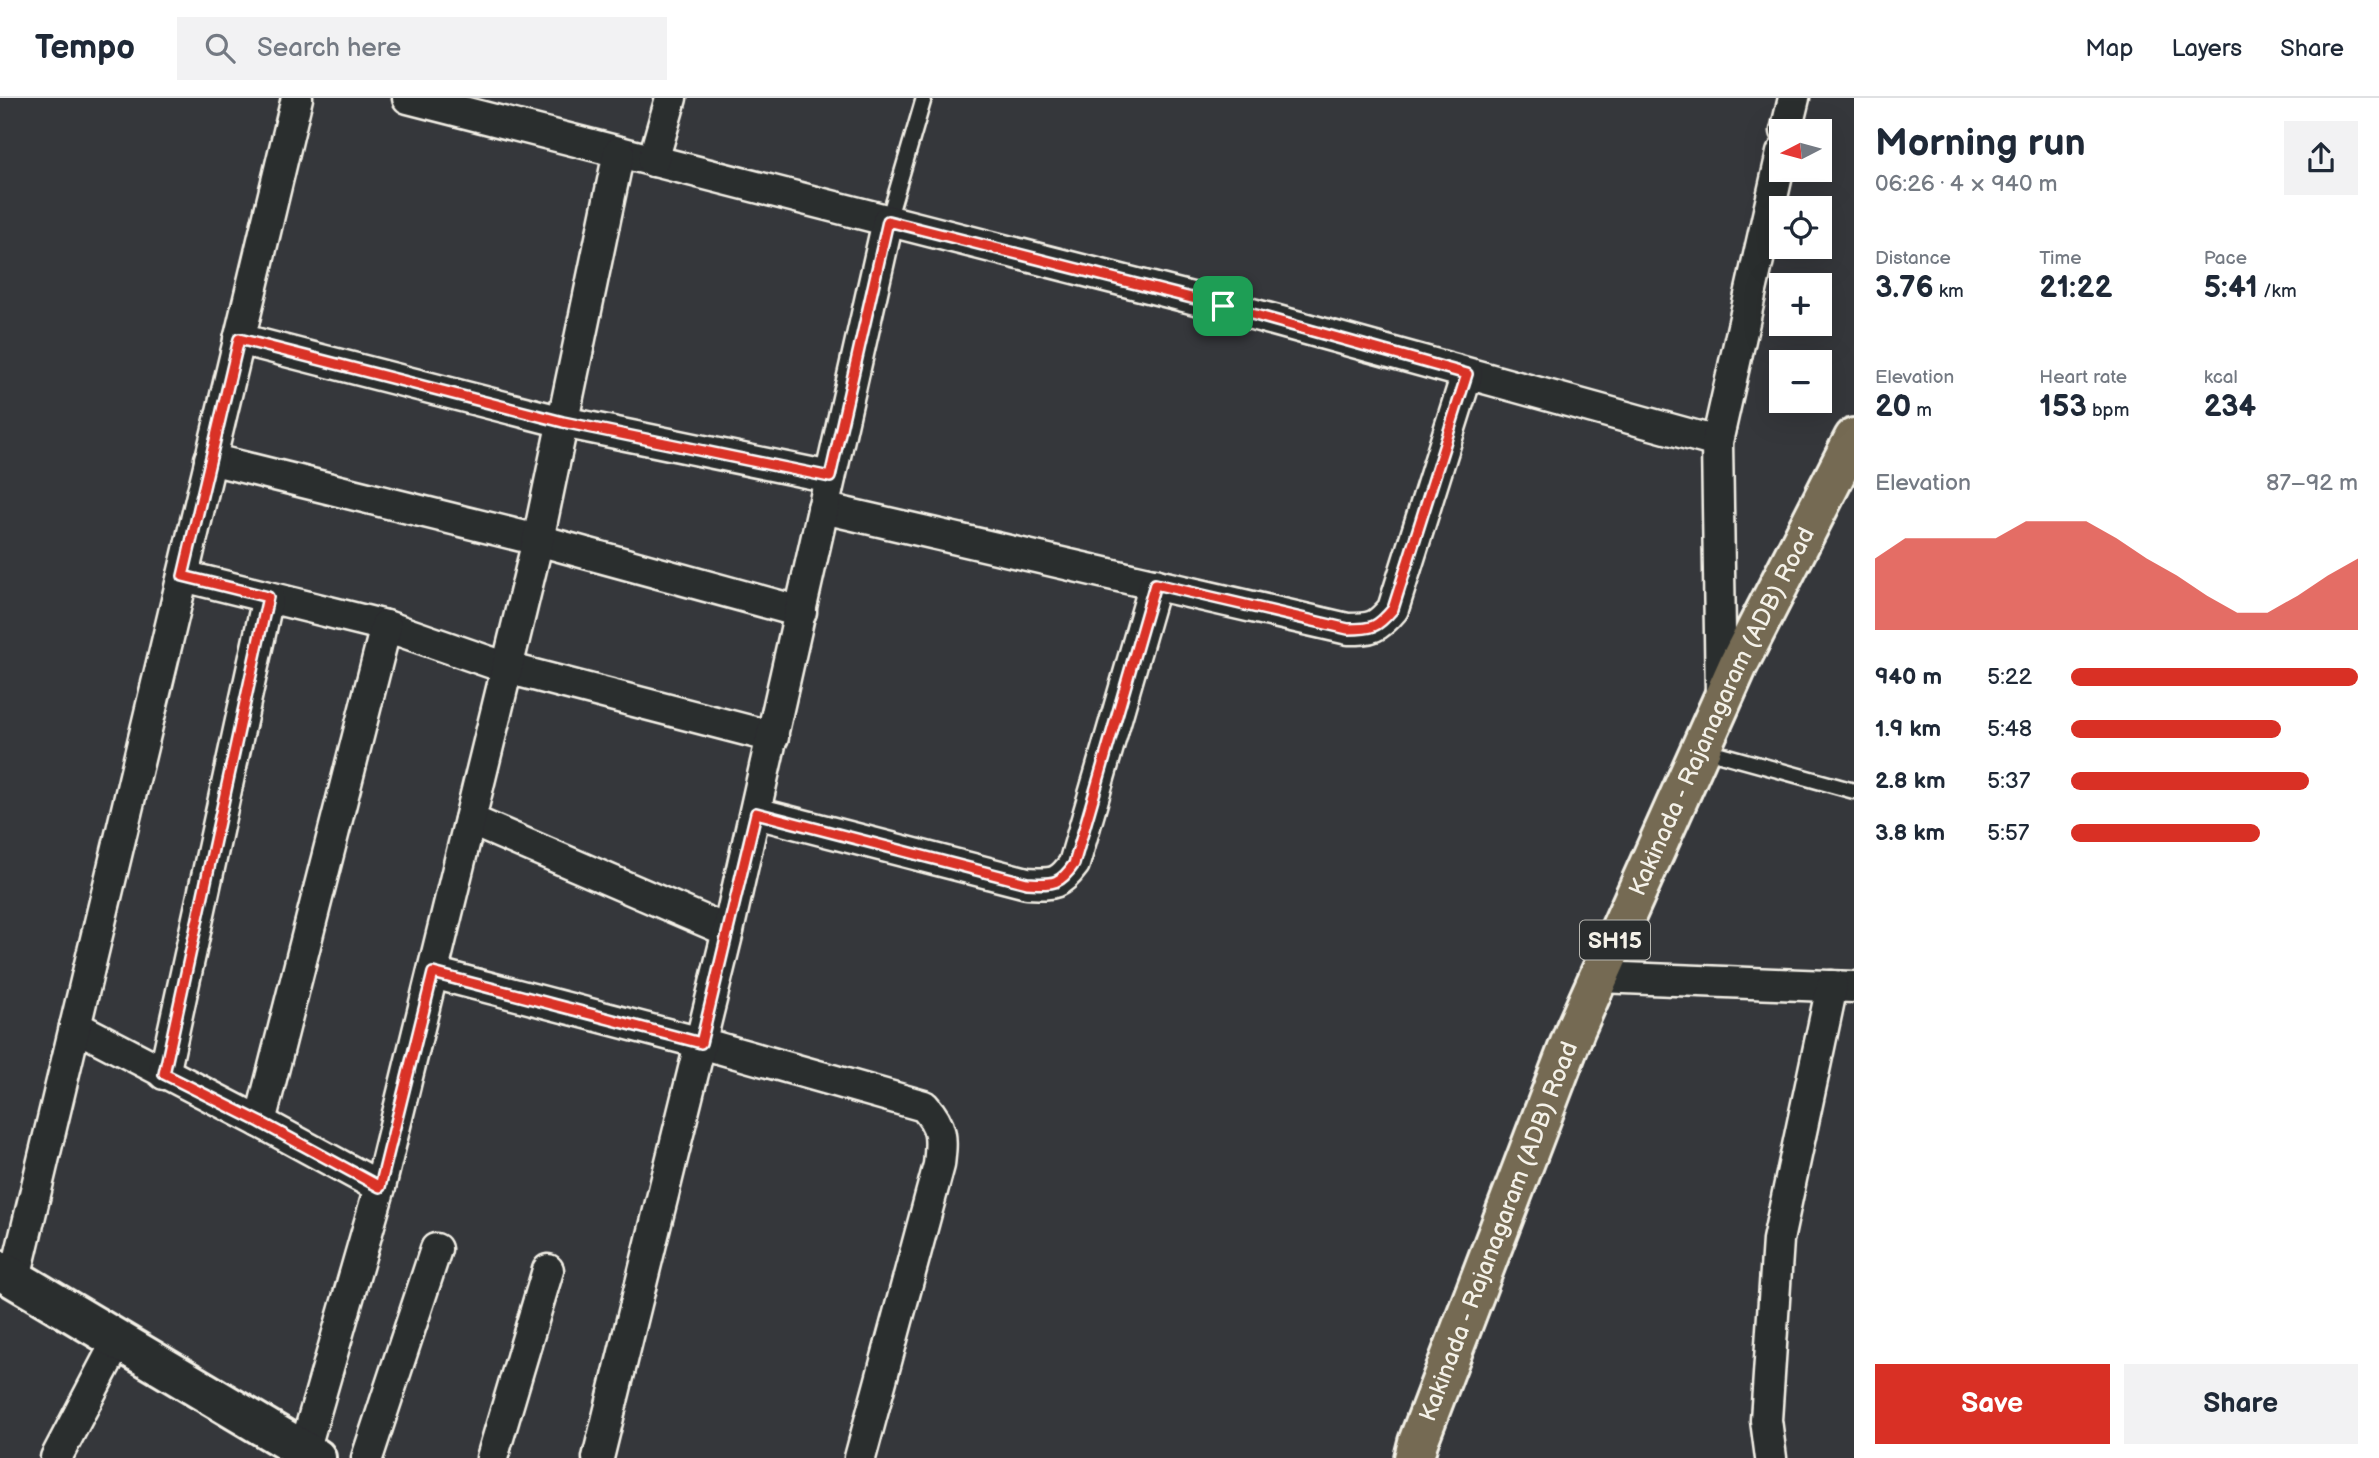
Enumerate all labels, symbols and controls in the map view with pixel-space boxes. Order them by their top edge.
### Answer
search box [177,17,667,80]
text: Tempo [35,28,135,68]
icon: search [201,29,239,67]
text: Search here [257,33,401,64]
text: Map [2085,34,2133,63]
text: Layers [2171,34,2242,63]
text: Share [2280,34,2344,63]
north arrow [1769,119,1832,182]
map controls [1769,119,1832,413]
text: Morning run [1875,121,2086,166]
button: share [2284,121,2358,195]
text: 06:26 · 4 × 940 m [1875,170,2058,198]
button: locate [1769,196,1832,259]
text: Distance [1875,247,1951,270]
text: Time [2039,247,2081,270]
text: Pace [2204,247,2247,270]
text: 3.76 [1875,270,1934,306]
text: 21:22 [2039,270,2112,306]
text: 5:41 [2204,270,2258,306]
button: + [1769,273,1832,336]
pin [1193,276,1253,336]
text: km [1934,280,1964,303]
text: /km [2258,280,2297,303]
icon: arrive [1204,287,1242,325]
button: − [1769,350,1832,413]
text: Elevation [1875,366,1954,389]
text: Heart rate [2039,366,2127,389]
text: kcal [2204,366,2238,389]
text: 20 [1875,389,1911,425]
text: 153 [2039,389,2087,425]
text: 234 [2204,389,2256,425]
text: m [1911,399,1932,422]
text: bpm [2087,399,2129,422]
text: Elevation [1875,469,1971,497]
text: 87–92 m [2266,469,2358,497]
street label: Kakinada - Rajanagaram (ADB) Road [1623,522,1821,900]
text: 940 m [1875,663,1942,691]
text: 5:22 [1987,663,2032,691]
text: 1.9 km [1875,715,1941,743]
text: 5:48 [1987,715,2032,743]
text: 2.8 km [1875,767,1946,795]
text: 5:37 [1987,767,2030,795]
text: 3.8 km [1875,819,1945,847]
text: 5:57 [1987,819,2029,847]
road number: SH15 [1580,920,1650,960]
street label: Kakinada - Rajanagaram (ADB) Road [1413,1038,1584,1425]
button: Save [1875,1364,2110,1444]
button: Share [2124,1364,2358,1444]

